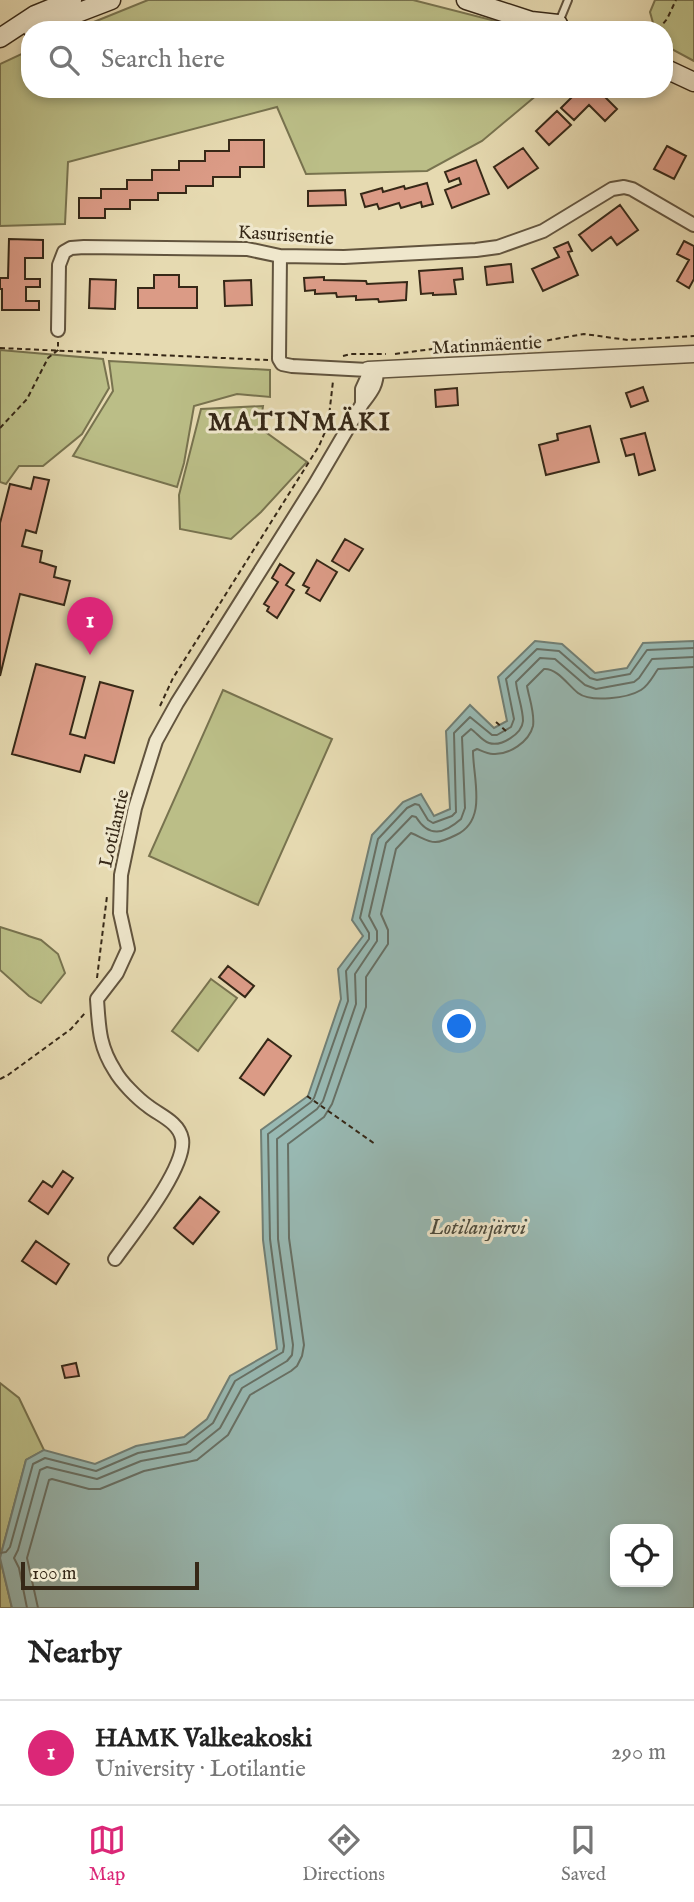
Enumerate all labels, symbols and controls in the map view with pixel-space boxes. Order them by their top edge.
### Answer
search box [21,21,673,98]
icon: search [45,41,83,79]
text: Search here [101,43,225,76]
street label: Kasurisentie [237,221,335,251]
street label: Matinmäentie [432,331,543,361]
district label: MATINMÄKI [208,406,392,439]
pin: 1 [67,597,113,655]
street label: Lotilantie [94,787,136,870]
your location [442,1009,476,1043]
water label: Lotilanjärvi [429,1215,528,1242]
map controls [610,1524,673,1587]
button: locate [610,1524,673,1587]
scale bar [21,1559,200,1591]
text: 100 m [32,1562,76,1586]
text: Nearby [28,1635,121,1673]
text: HAMK Valkeakoski [95,1722,312,1755]
text: 1 [47,1738,55,1767]
text: 290 m [611,1738,666,1767]
text: University · Lotilantie [95,1755,306,1784]
tab: Map [88,1821,126,1887]
tab: Directions [302,1821,385,1887]
tab: Saved [561,1821,606,1887]

